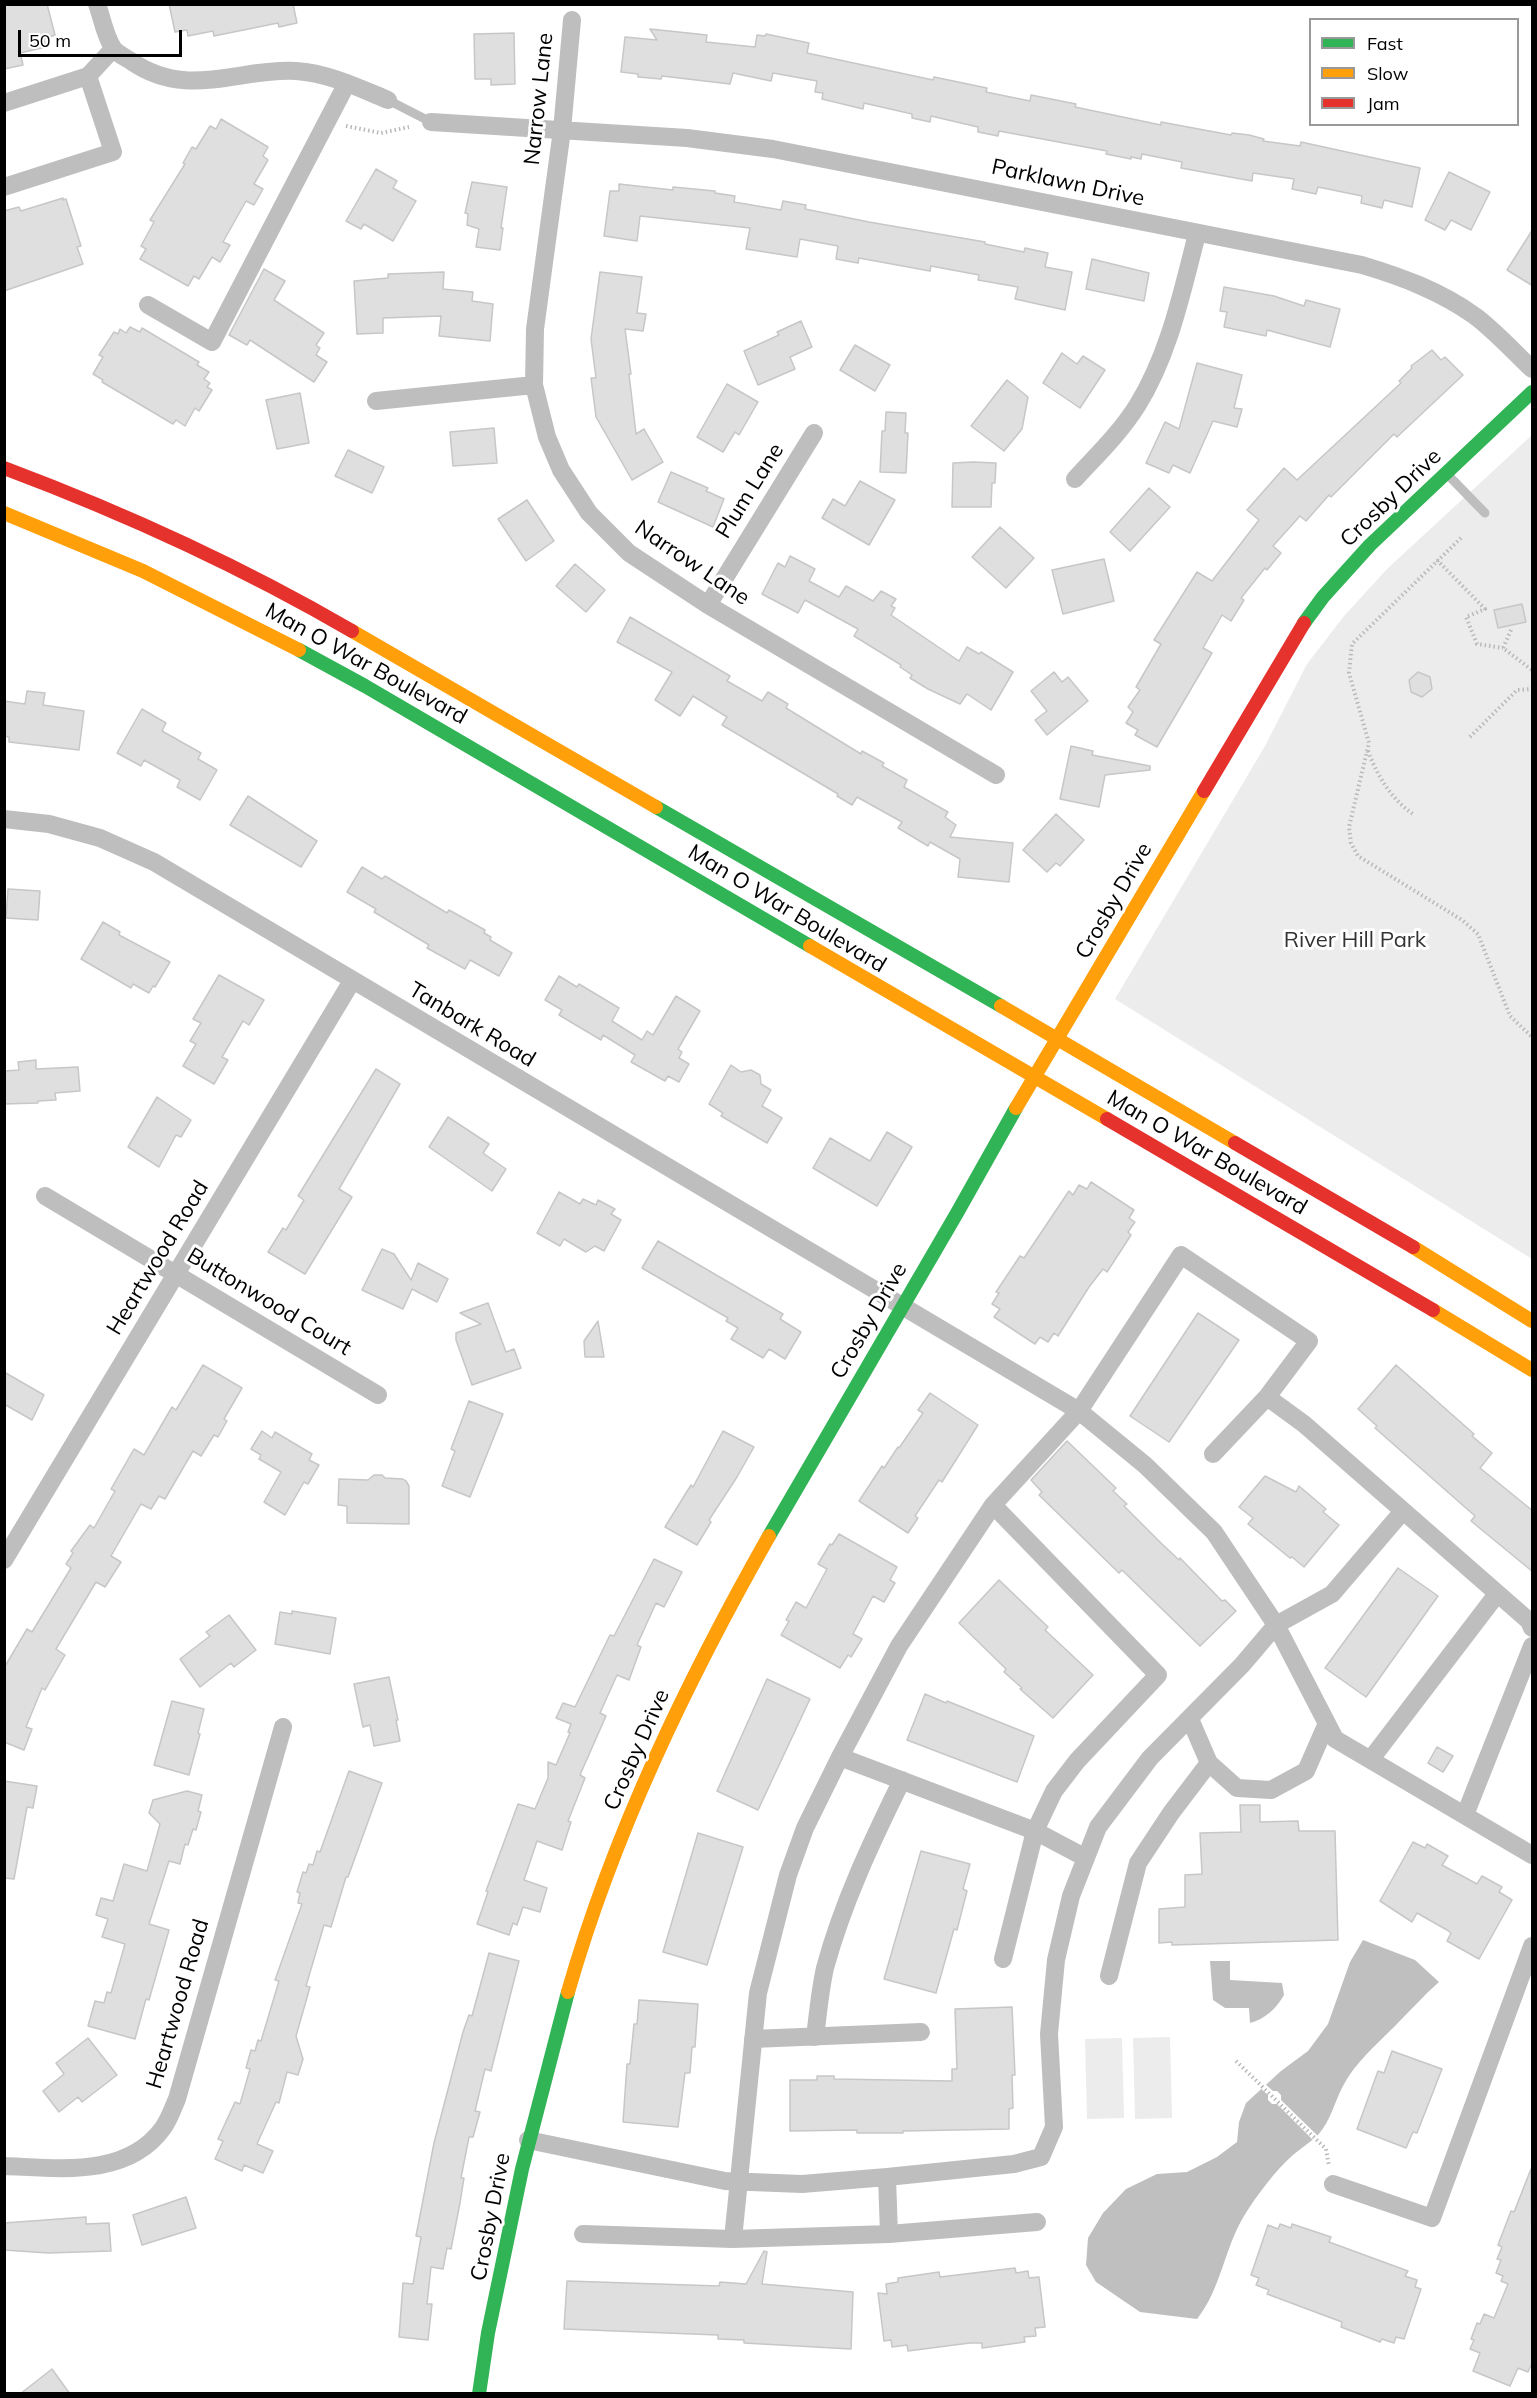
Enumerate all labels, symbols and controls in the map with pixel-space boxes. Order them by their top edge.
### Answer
scale bar [21,18,184,56]
legend [1309,18,1519,126]
text: 50 m [29,29,71,52]
street label: Narrow Lane [519,32,559,166]
text: Fast [1367,32,1403,55]
text: Slow [1367,62,1408,85]
text: Jam [1367,92,1400,115]
street label: Parklawn Drive [989,154,1147,212]
street label: Plum Lane [710,438,790,544]
street label: Crosby Drive [1335,443,1447,553]
street label: Narrow Lane [630,515,754,611]
street label: Man O War Boulevard [261,598,471,730]
street label: Crosby Drive [1070,838,1158,964]
street label: Man O War Boulevard [683,839,891,979]
park label: River Hill Park [1284,927,1426,953]
street label: Tanbark Road [404,977,540,1073]
street label: Man O War Boulevard [1102,1085,1312,1221]
street label: Heartwood Road [102,1176,214,1340]
street label: Buttonwood Court [182,1243,356,1361]
street label: Crosby Drive [825,1258,913,1384]
street label: Crosby Drive [599,1685,675,1815]
street label: Heartwood Road [141,1916,215,2092]
street label: Crosby Drive [466,2151,516,2283]

